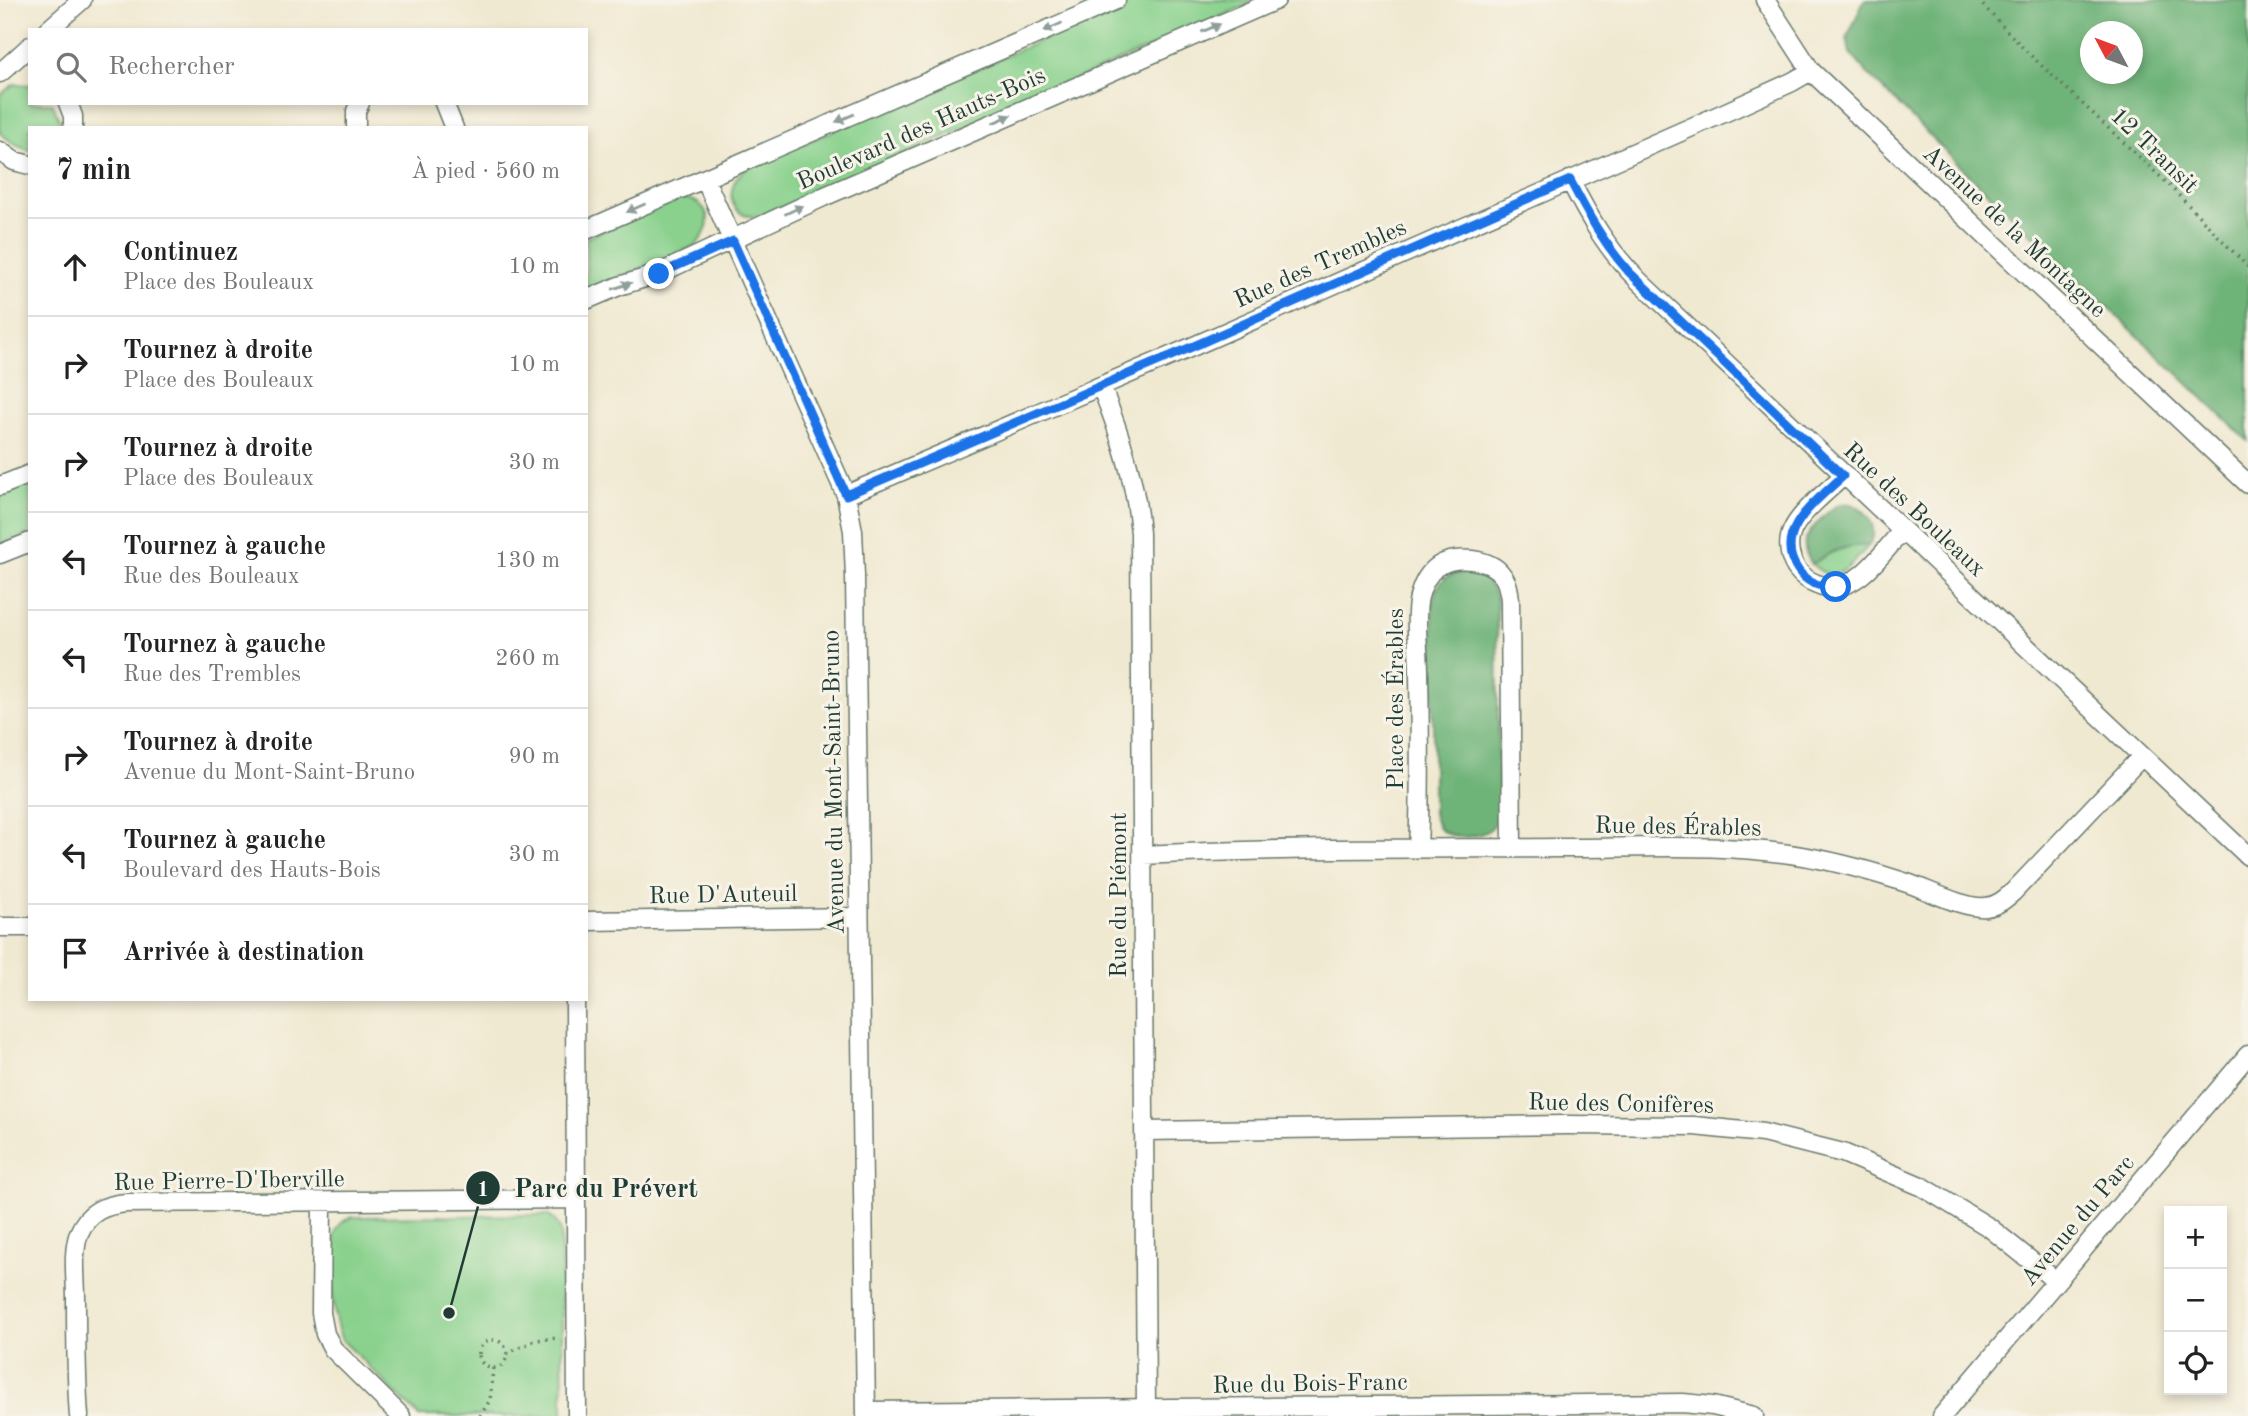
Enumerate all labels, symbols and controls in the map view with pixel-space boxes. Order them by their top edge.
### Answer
north arrow [2080,21,2143,84]
one-way arrow [1043,22,1064,33]
one-way arrow [1201,23,1222,34]
search box [28,28,588,105]
icon: search [52,48,90,86]
text: Rechercher [108,54,235,80]
street label: Boulevard des Hauts-Bois [794,64,1050,196]
street label: 12 Transit [2105,104,2202,199]
one-way arrow [835,112,855,124]
one-way arrow [992,113,1013,124]
street label: Avenue de la Montagne [1918,142,2110,323]
text: 7 min [56,156,131,186]
text: À pied · 560 m [411,160,560,183]
one-way arrow [626,202,646,214]
one-way arrow [784,204,804,216]
street label: Rue des Trembles [1231,216,1411,314]
text: Continuez [123,240,238,266]
icon: ahead [56,248,94,286]
text: 10 m [509,255,560,278]
route end [643,258,674,289]
text: Place des Bouleaux [123,271,314,294]
one-way arrow [612,280,633,291]
text: Tournez à droite [123,338,313,364]
icon: right [56,346,94,384]
text: 10 m [509,353,560,376]
text: Place des Bouleaux [123,369,314,392]
text: Tournez à droite [123,436,313,462]
street label: Rue des Bouleaux [1838,439,1989,582]
icon: right [56,444,94,482]
text: 30 m [509,451,560,474]
text: Place des Bouleaux [123,467,314,490]
text: Tournez à gauche [123,534,326,560]
icon: left [56,542,94,580]
text: 130 m [495,549,560,572]
text: Rue des Bouleaux [123,565,300,588]
route start [1820,571,1851,602]
street label: Place des Érables [1381,608,1409,790]
street label: Avenue du Mont-Saint-Bruno [820,629,850,935]
text: Tournez à gauche [123,632,326,658]
icon: left [56,640,94,678]
text: 260 m [495,647,560,670]
text: Rue des Trembles [123,663,301,686]
text: Tournez à droite [123,730,313,756]
icon: right [56,738,94,776]
text: 90 m [509,745,560,768]
text: Avenue du Mont-Saint-Bruno [123,761,415,784]
street label: Rue des Érables [1594,811,1762,841]
street label: Rue du Piémont [1108,812,1132,978]
text: Tournez à gauche [123,828,326,854]
icon: left [56,836,94,874]
text: 30 m [509,843,560,866]
text: Boulevard des Hauts-Bois [123,859,381,882]
street label: Rue D'Auteuil [649,883,798,909]
icon: arrive [56,934,94,972]
text: Arrivée à destination [123,940,365,966]
street label: Rue des Conifères [1528,1091,1714,1119]
street label: Avenue du Parc [2017,1151,2140,1291]
callout: Parc du Prévert [465,1165,712,1212]
street label: Rue Pierre-D'Iberville [113,1168,345,1196]
text: Parc du Prévert [514,1177,698,1203]
text: 1 [477,1180,489,1201]
map controls [2164,1206,2227,1395]
button: + [2164,1206,2227,1269]
button: − [2164,1269,2227,1332]
button: locate [2164,1332,2227,1395]
street label: Rue du Bois-Franc [1212,1371,1408,1399]

